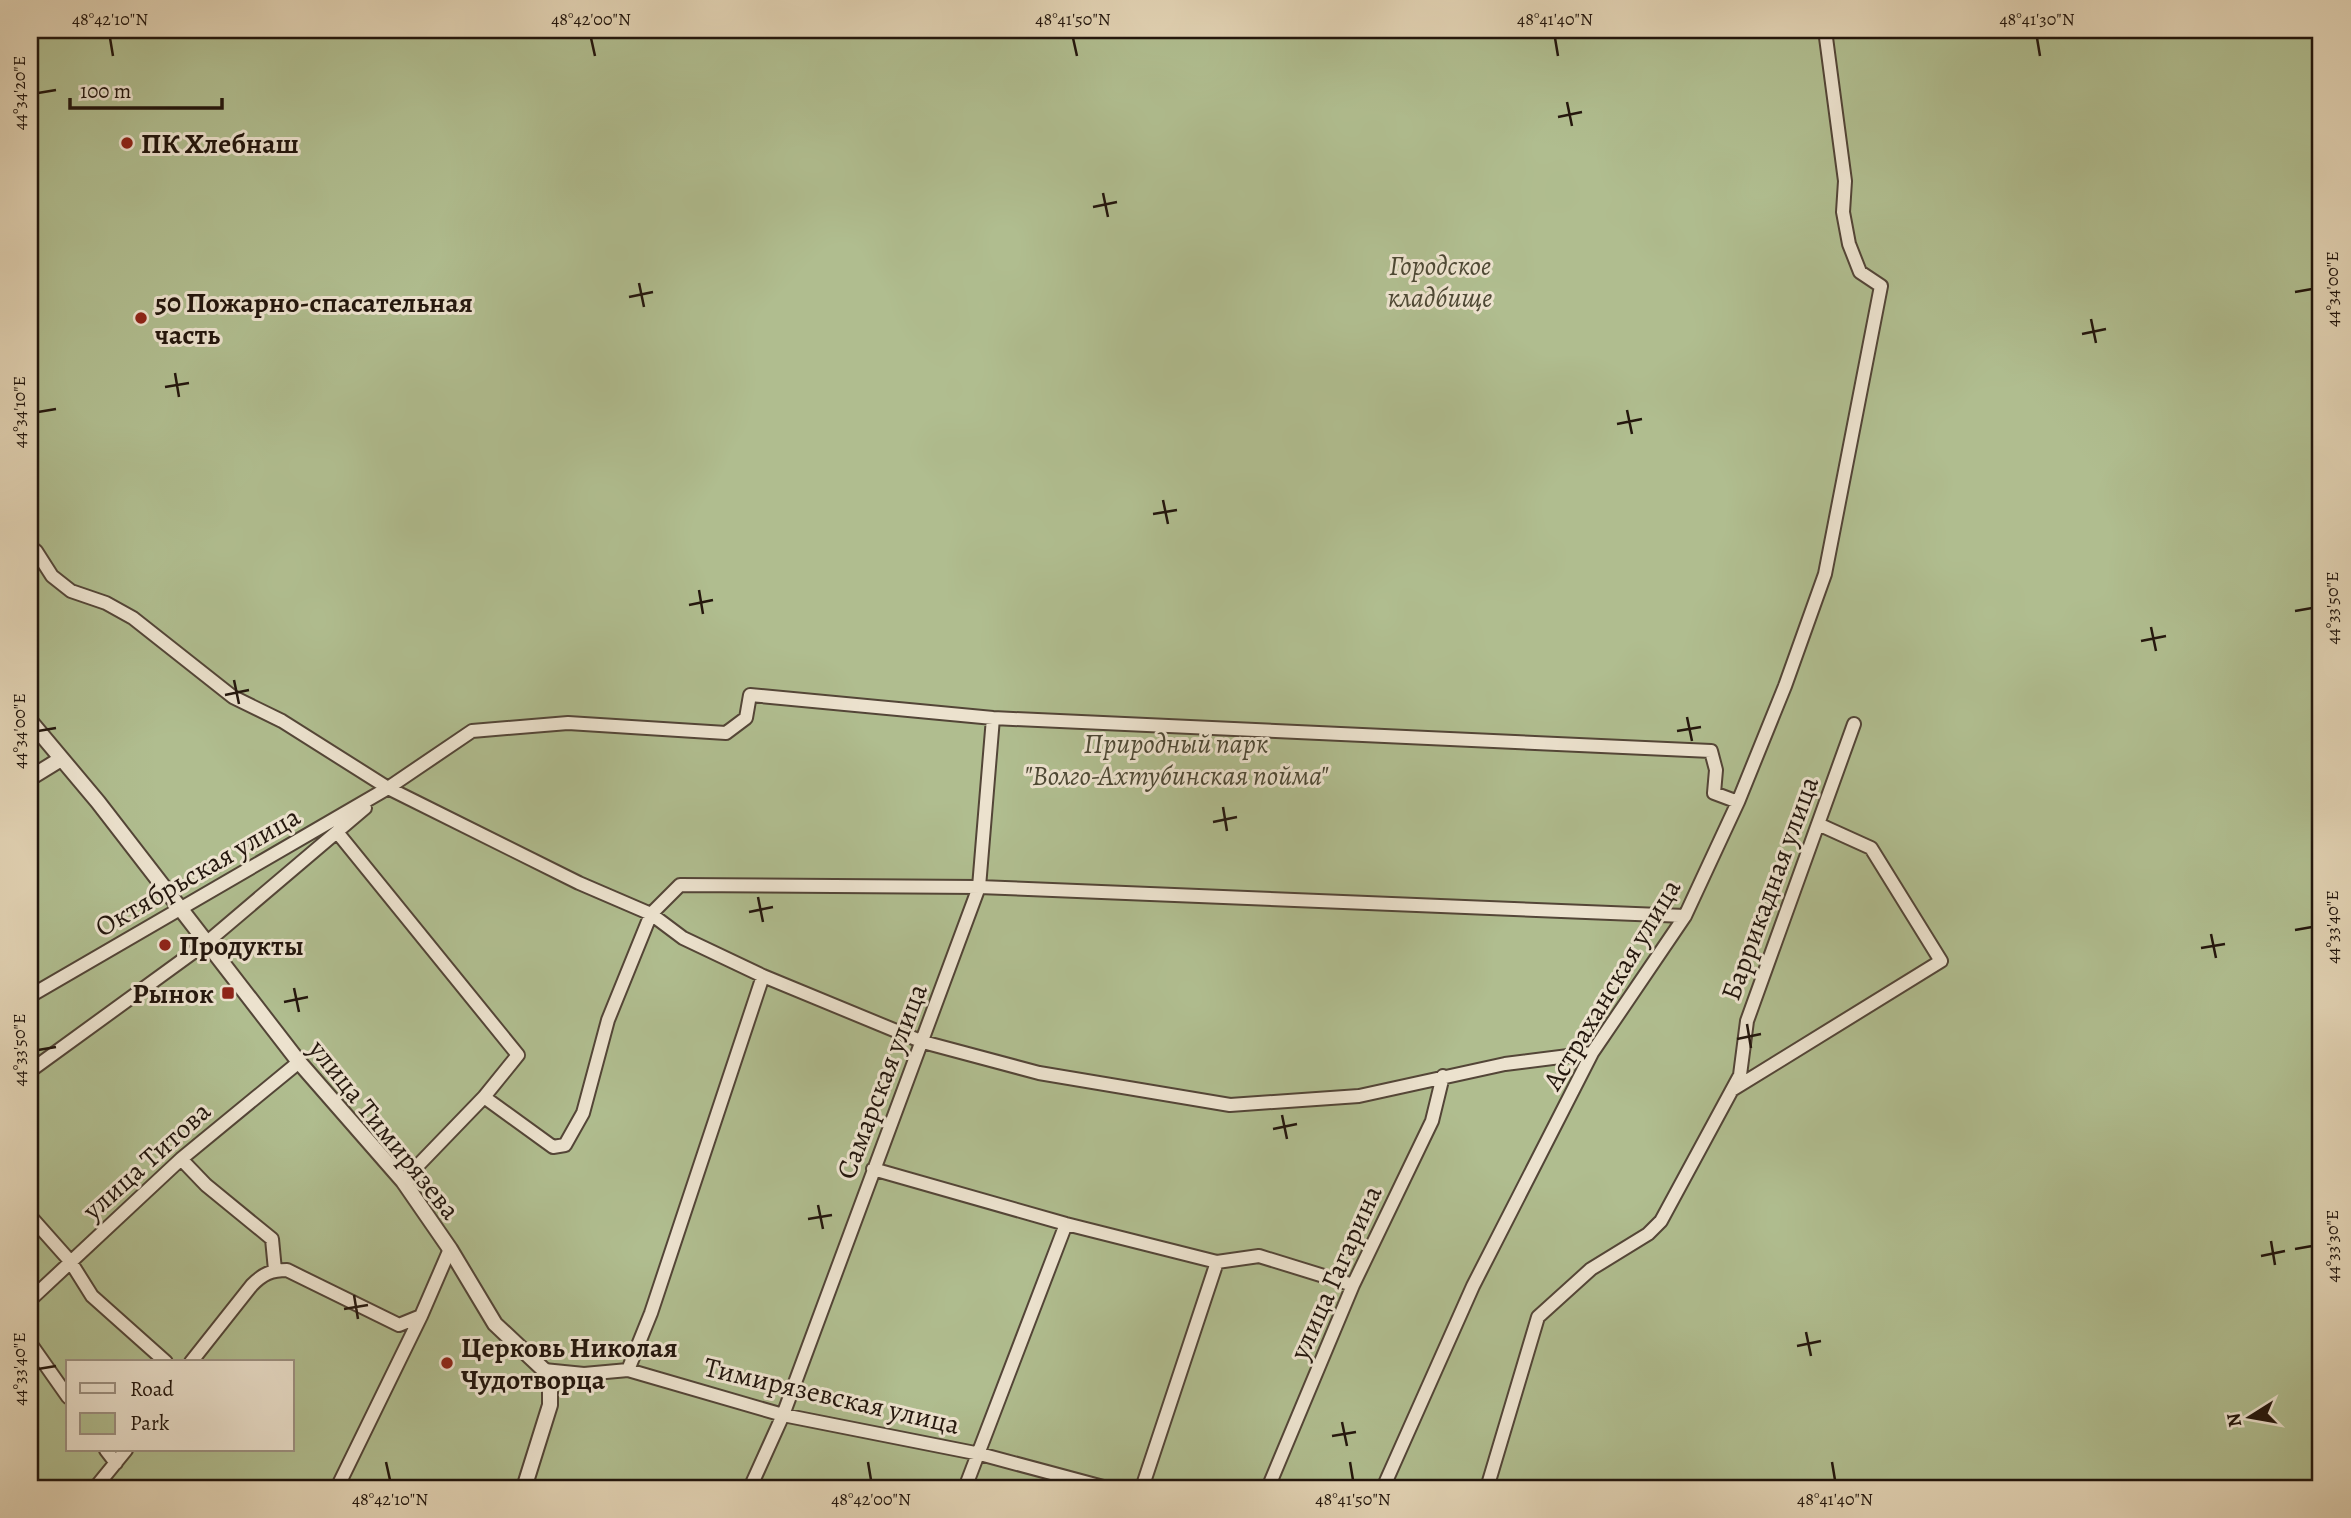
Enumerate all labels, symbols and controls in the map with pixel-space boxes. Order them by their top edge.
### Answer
text: 48°42'10"N [72,7,148,31]
text: 48°42'00"N [551,7,631,31]
text: 48°41'50"N [1035,7,1111,31]
text: 48°41'40"N [1517,7,1593,31]
text: 48°41'30"N [1999,7,2075,31]
text: 44°34'20"E [7,56,31,130]
scale bar [70,66,222,110]
text: 100 m [80,77,131,105]
place label: ПК Хлебнаш [141,125,299,163]
marker: ПК Хлебнаш [119,135,135,151]
park label: Городское кладбище [1387,247,1493,317]
text: 44°34'00"E [2320,251,2344,327]
place label: 50 Пожарно-спасательная часть [155,284,473,354]
marker: 50 Пожарно-спасательная часть [133,310,149,326]
text: 44°34'10"E [7,376,31,448]
text: 44°33'50"E [2320,571,2344,645]
text: 44°34'00"E [7,693,31,769]
park label: Природный парк "Волго-Ахтубинская пойма" [1024,725,1329,795]
street label: Баррикадная улица [1712,771,1828,1006]
street label: Октябрьская улица [88,798,307,946]
street label: Астраханская улица [1533,872,1690,1098]
text: 44°33'40"E [2320,890,2344,964]
place label: Продукты [179,927,304,965]
marker: Продукты [157,937,173,953]
place label: Рынок [132,975,214,1013]
street label: Самарская улица [827,978,937,1185]
marker: Рынок [220,985,236,1001]
text: 44°33'50"E [7,1013,31,1087]
street label: улица Тимирязева [299,1031,469,1228]
street label: улица Титова [73,1093,219,1229]
street label: улица Гагарина [1280,1179,1391,1366]
text: 44°33'30"E [2320,1210,2344,1282]
place label: Церковь Николая Чудотворца [461,1329,678,1399]
text: 44°33'40"E [7,1332,31,1406]
street label: Тимирязевская улица [700,1348,963,1444]
marker: Церковь Николая Чудотворца [439,1355,455,1371]
legend [66,1360,294,1452]
text: Road [130,1375,174,1403]
north arrow [2214,1382,2284,1452]
text: Park [130,1409,170,1437]
text: N [2220,1411,2248,1429]
text: 48°42'10"N [352,1487,428,1511]
text: 48°42'00"N [831,1487,911,1511]
text: 48°41'50"N [1315,1487,1391,1511]
text: 48°41'40"N [1797,1487,1873,1511]

